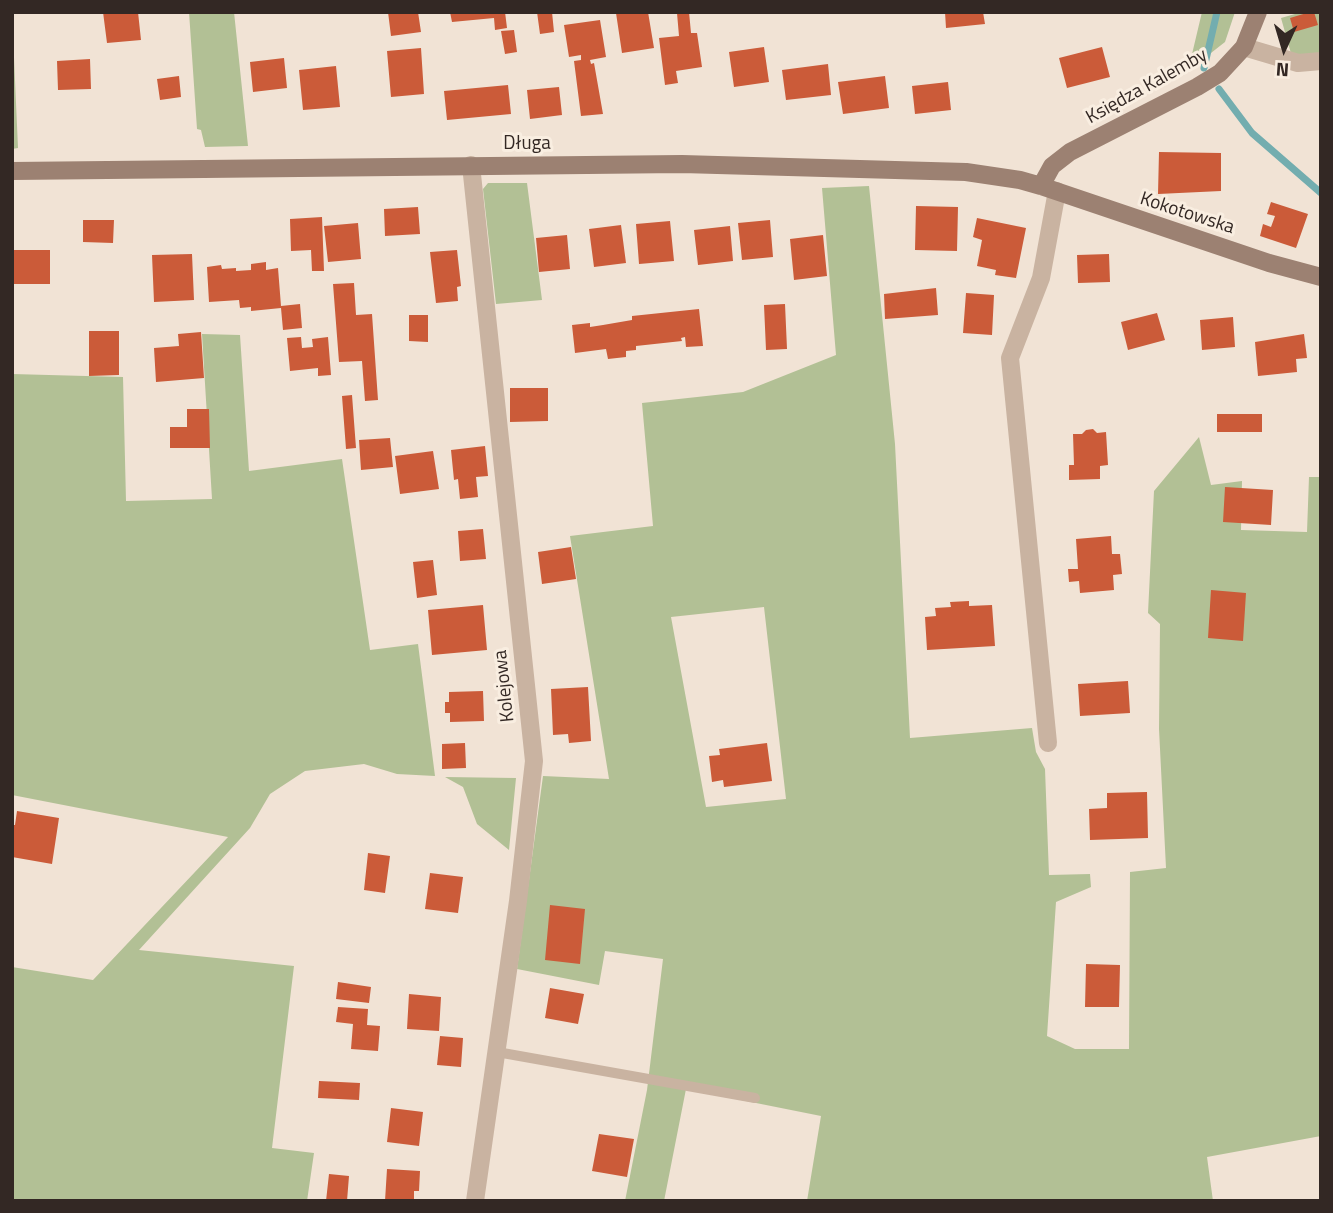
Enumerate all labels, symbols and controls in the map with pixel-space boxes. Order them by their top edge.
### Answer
north arrow [1249,14,1319,84]
street label: Księdza Kalemby [1082,44,1212,130]
text: N [1275,56,1290,85]
street label: Długa [503,133,551,155]
street label: Kokotowska [1137,188,1237,240]
street label: Kolejowa [490,649,520,723]

